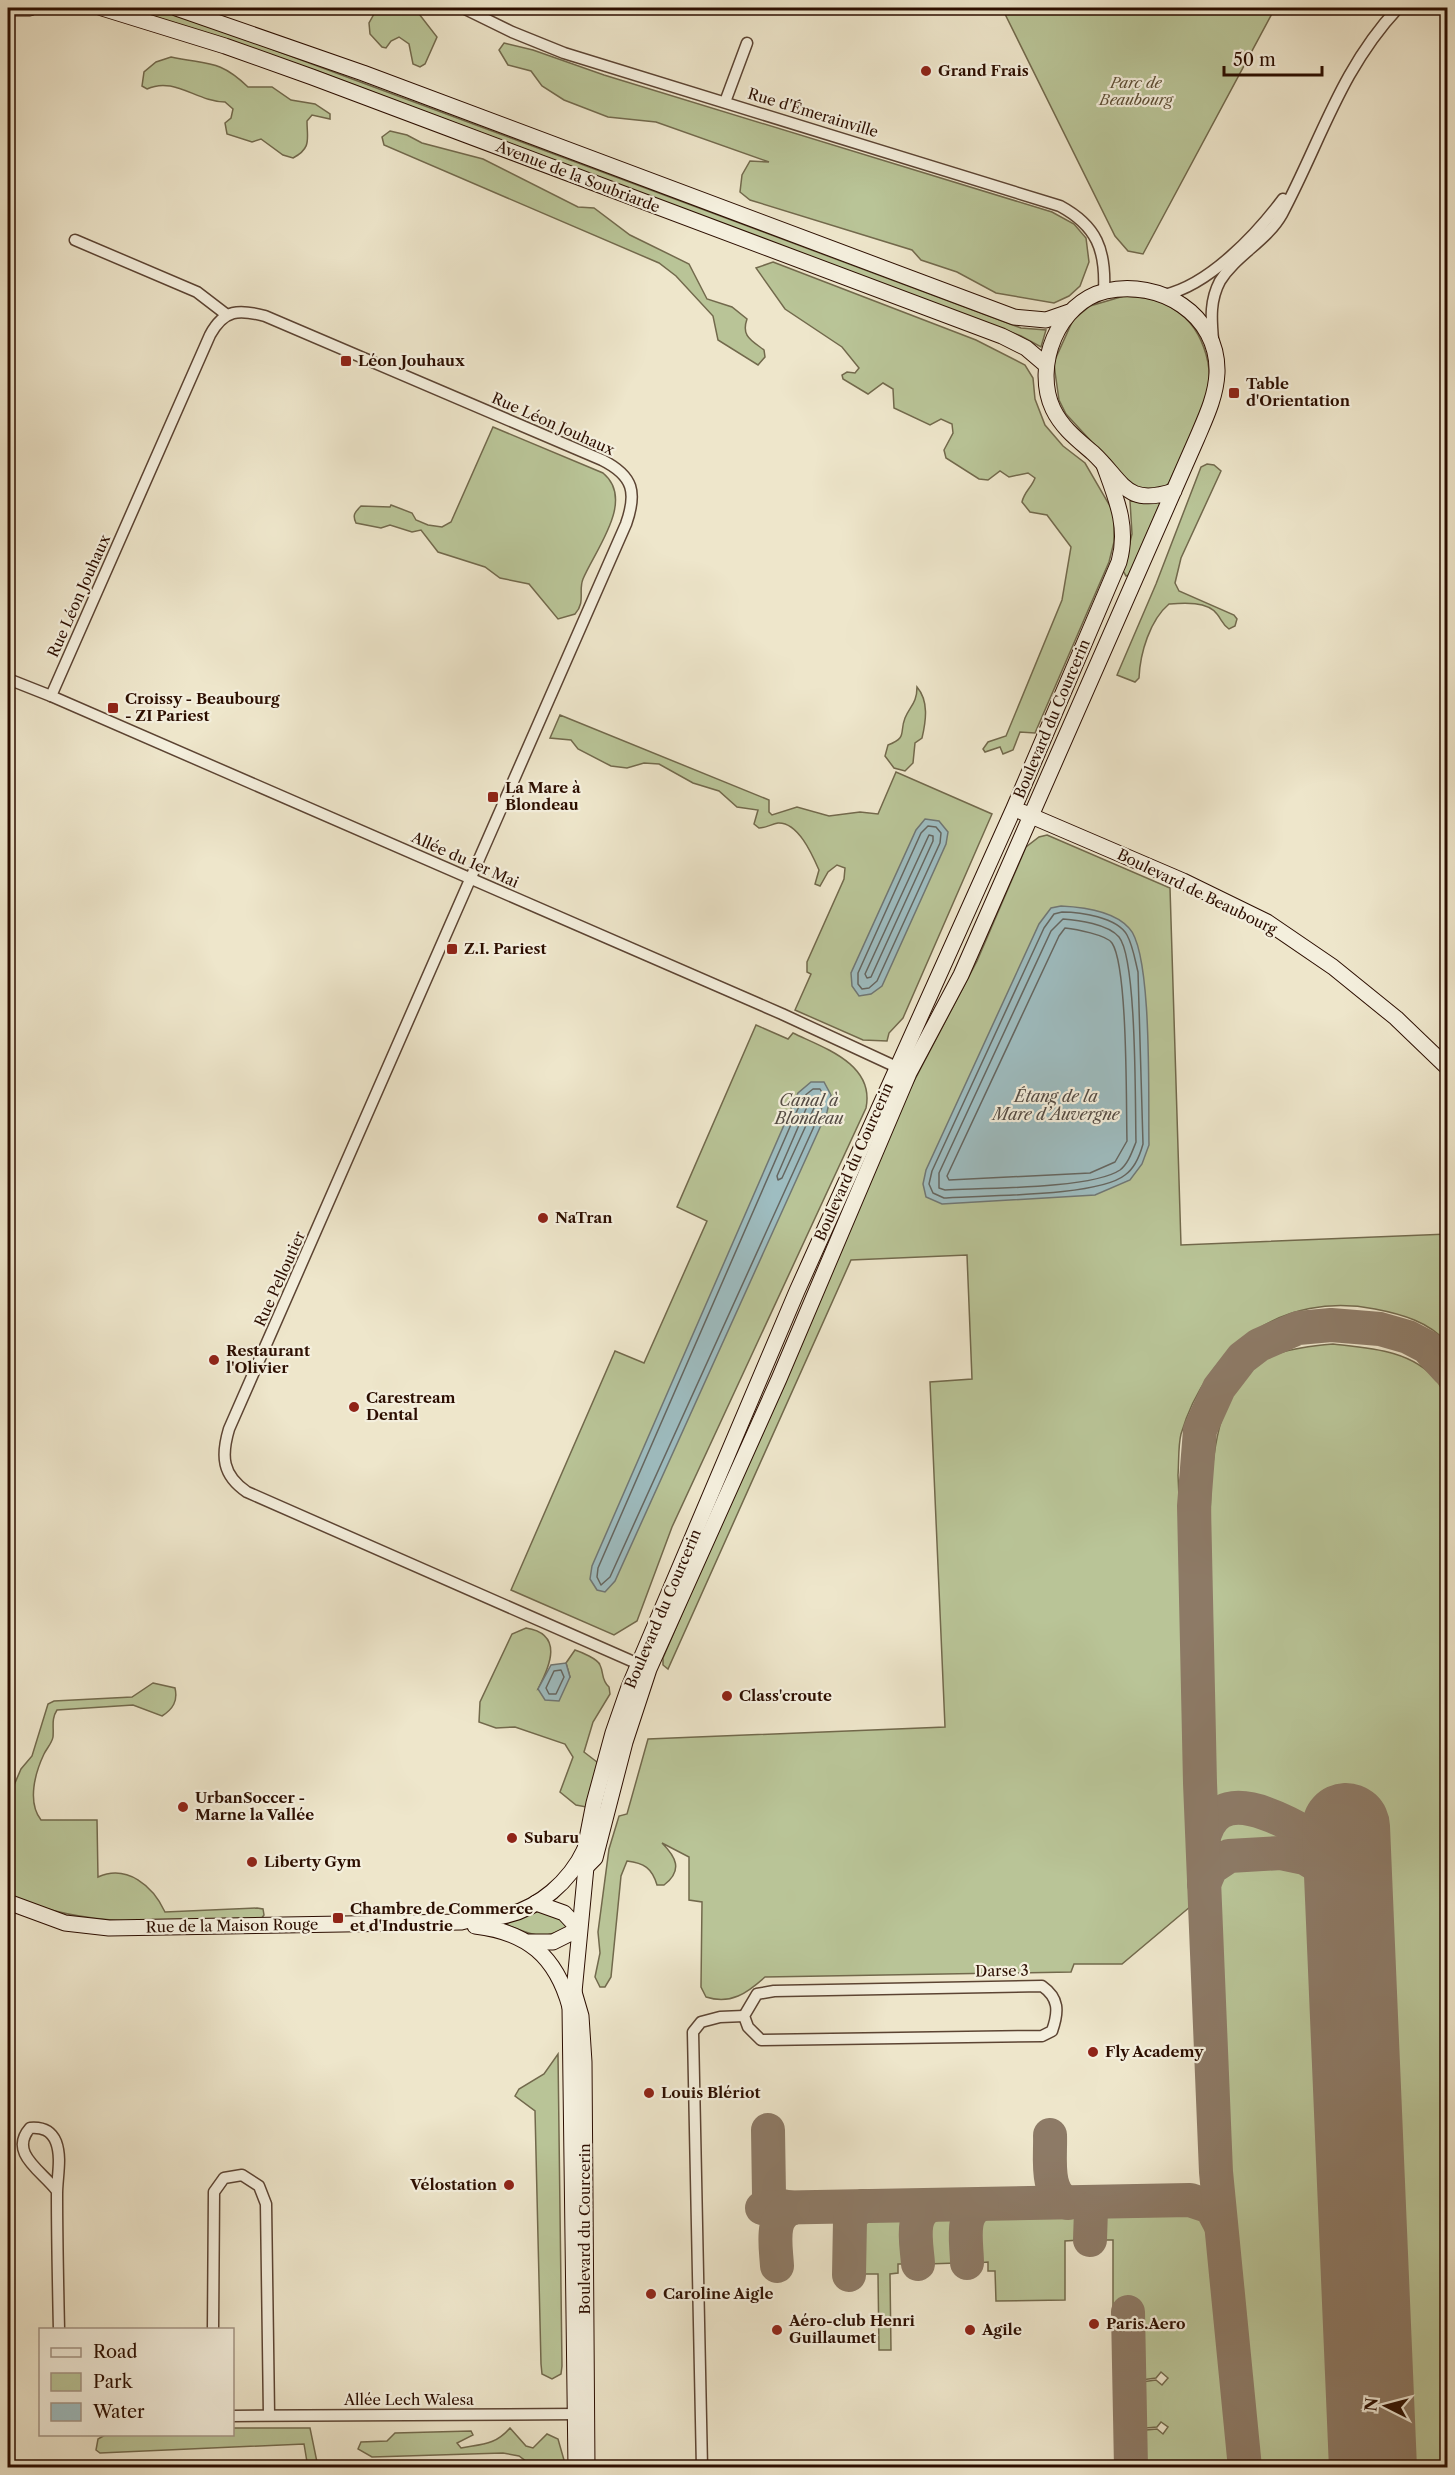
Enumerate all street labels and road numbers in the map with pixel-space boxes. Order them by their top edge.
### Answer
street label: Rue d'Émerainville [746,84,881,141]
street label: Avenue de la Soubriarde [493,136,663,217]
street label: Rue Léon Jouhaux [489,388,618,459]
street label: Rue Léon Jouhaux [43,531,114,660]
street label: Boulevard du Courcerin [1009,636,1094,801]
street label: Allée du 1er Mai [408,827,522,892]
street label: Boulevard de Beaubourg [1114,845,1280,939]
street label: Boulevard du Courcerin [810,1079,897,1244]
street label: Rue Pelloutier [250,1228,309,1329]
street label: Boulevard du Courcerin [620,1526,705,1691]
street label: Rue de la Maison Rouge [146,1914,318,1937]
street label: Darse 3 [975,1961,1029,1980]
street label: Boulevard du Courcerin [575,2143,594,2315]
street label: Allée Lech Walesa [343,2390,474,2409]

